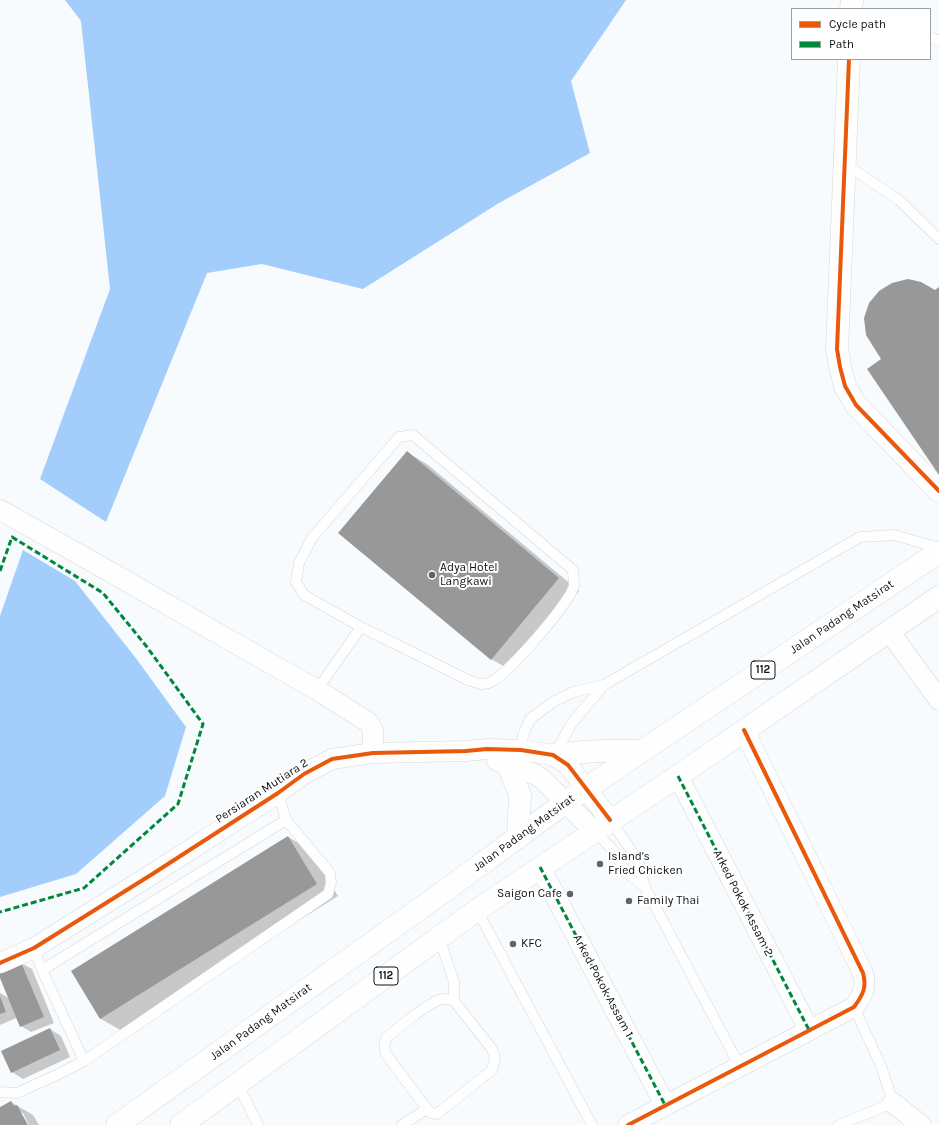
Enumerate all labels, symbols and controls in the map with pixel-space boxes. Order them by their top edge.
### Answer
legend [791,8,931,60]
text: Cycle path [829,17,886,31]
text: Path [829,37,854,51]
place label: Adya Hotel Langkawi [440,561,498,589]
marker: Adya Hotel Langkawi [427,570,437,580]
street label: Jalan Padang Matsirat [787,577,897,657]
road number: 112 [751,661,775,679]
street label: Persiaran Mutiara 2 [213,756,311,826]
street label: Jalan Padang Matsirat [470,791,578,875]
street label: Arked Pokok Assam 2 [710,847,776,959]
place label: Island's Fried Chicken [608,850,683,878]
marker: Island's Fried Chicken [595,859,605,869]
place label: Saigon Cafe [497,887,562,901]
marker: Saigon Cafe [565,889,575,899]
place label: Family Thai [637,894,700,908]
marker: Family Thai [624,896,634,906]
street label: Arked Pokok Assam 1 [570,932,636,1040]
place label: KFC [521,937,542,951]
marker: KFC [508,939,518,949]
road number: 112 [374,967,398,985]
street label: Jalan Padang Matsirat [207,980,315,1064]

